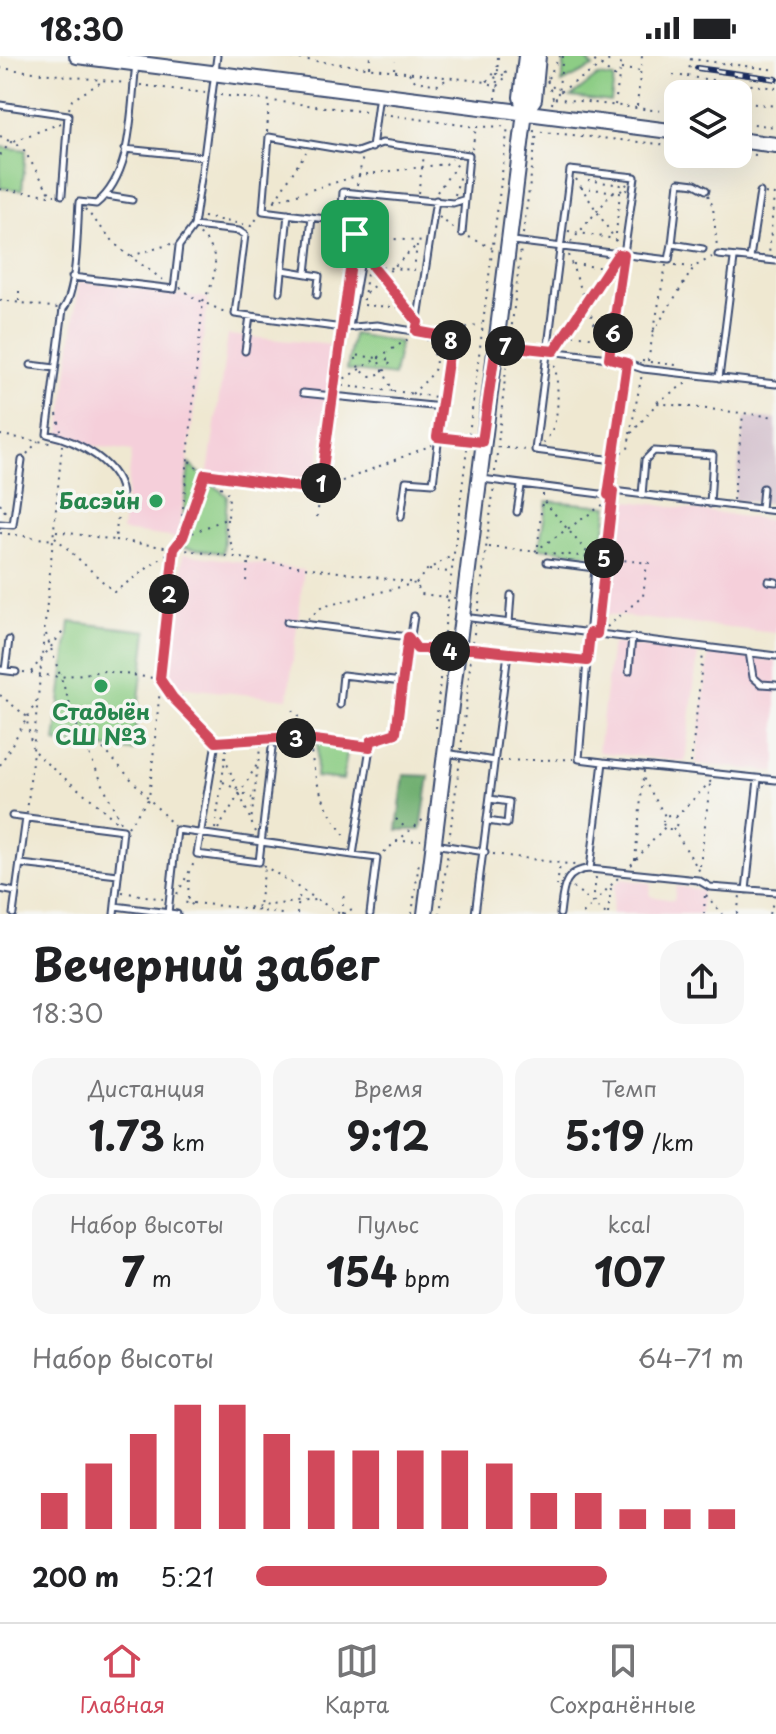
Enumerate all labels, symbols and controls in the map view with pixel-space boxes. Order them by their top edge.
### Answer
text: 18:30 [40,6,124,51]
map controls [664,80,752,168]
button: layers [664,80,752,168]
pin [321,200,389,268]
icon: arrive [333,212,377,256]
pin: 6 [593,313,633,353]
text: 6 [605,316,621,349]
pin: 8 [431,320,471,360]
text: 8 [444,323,458,356]
pin: 7 [485,326,525,366]
text: 7 [499,329,511,362]
pin: 1 [301,463,341,503]
text: 1 [316,466,326,499]
place label: Басэйн [59,483,140,516]
marker: Басэйн [147,492,165,510]
pin: 5 [584,538,624,578]
text: 5 [597,541,611,574]
pin: 2 [149,574,189,614]
text: 2 [161,577,177,610]
pin: 4 [430,631,470,671]
text: 4 [443,634,457,667]
marker: Стадыён СШ №3 [92,677,110,695]
place label: Стадыён СШ №3 [52,694,150,752]
pin: 3 [276,718,316,758]
text: 3 [289,721,303,754]
text: Вечерний забег [32,930,379,996]
button: share [660,940,744,1024]
text: 18:30 [32,993,104,1032]
text: Дистанция [88,1071,205,1104]
text: Время [353,1071,423,1104]
text: Темп [602,1071,657,1104]
text: 1.73 [88,1104,165,1165]
text: 9:12 [347,1104,429,1165]
text: 5:19 [565,1104,645,1165]
text: km [165,1125,205,1158]
text: /km [645,1125,694,1158]
text: Набор высоты [70,1207,224,1240]
text: Пульс [357,1207,419,1240]
text: kcal [607,1207,651,1240]
text: 7 [122,1240,145,1301]
text: 154 [326,1240,398,1301]
text: 107 [594,1240,665,1301]
text: m [145,1261,172,1294]
text: bpm [398,1261,450,1294]
text: Набор высоты [32,1338,214,1377]
text: 64–71 m [638,1338,744,1377]
text: 200 m [32,1557,119,1596]
text: 5:21 [160,1557,214,1596]
tab: Главная [80,1639,165,1720]
tab: Карта [325,1639,389,1720]
tab: Сохранённые [549,1639,696,1720]

